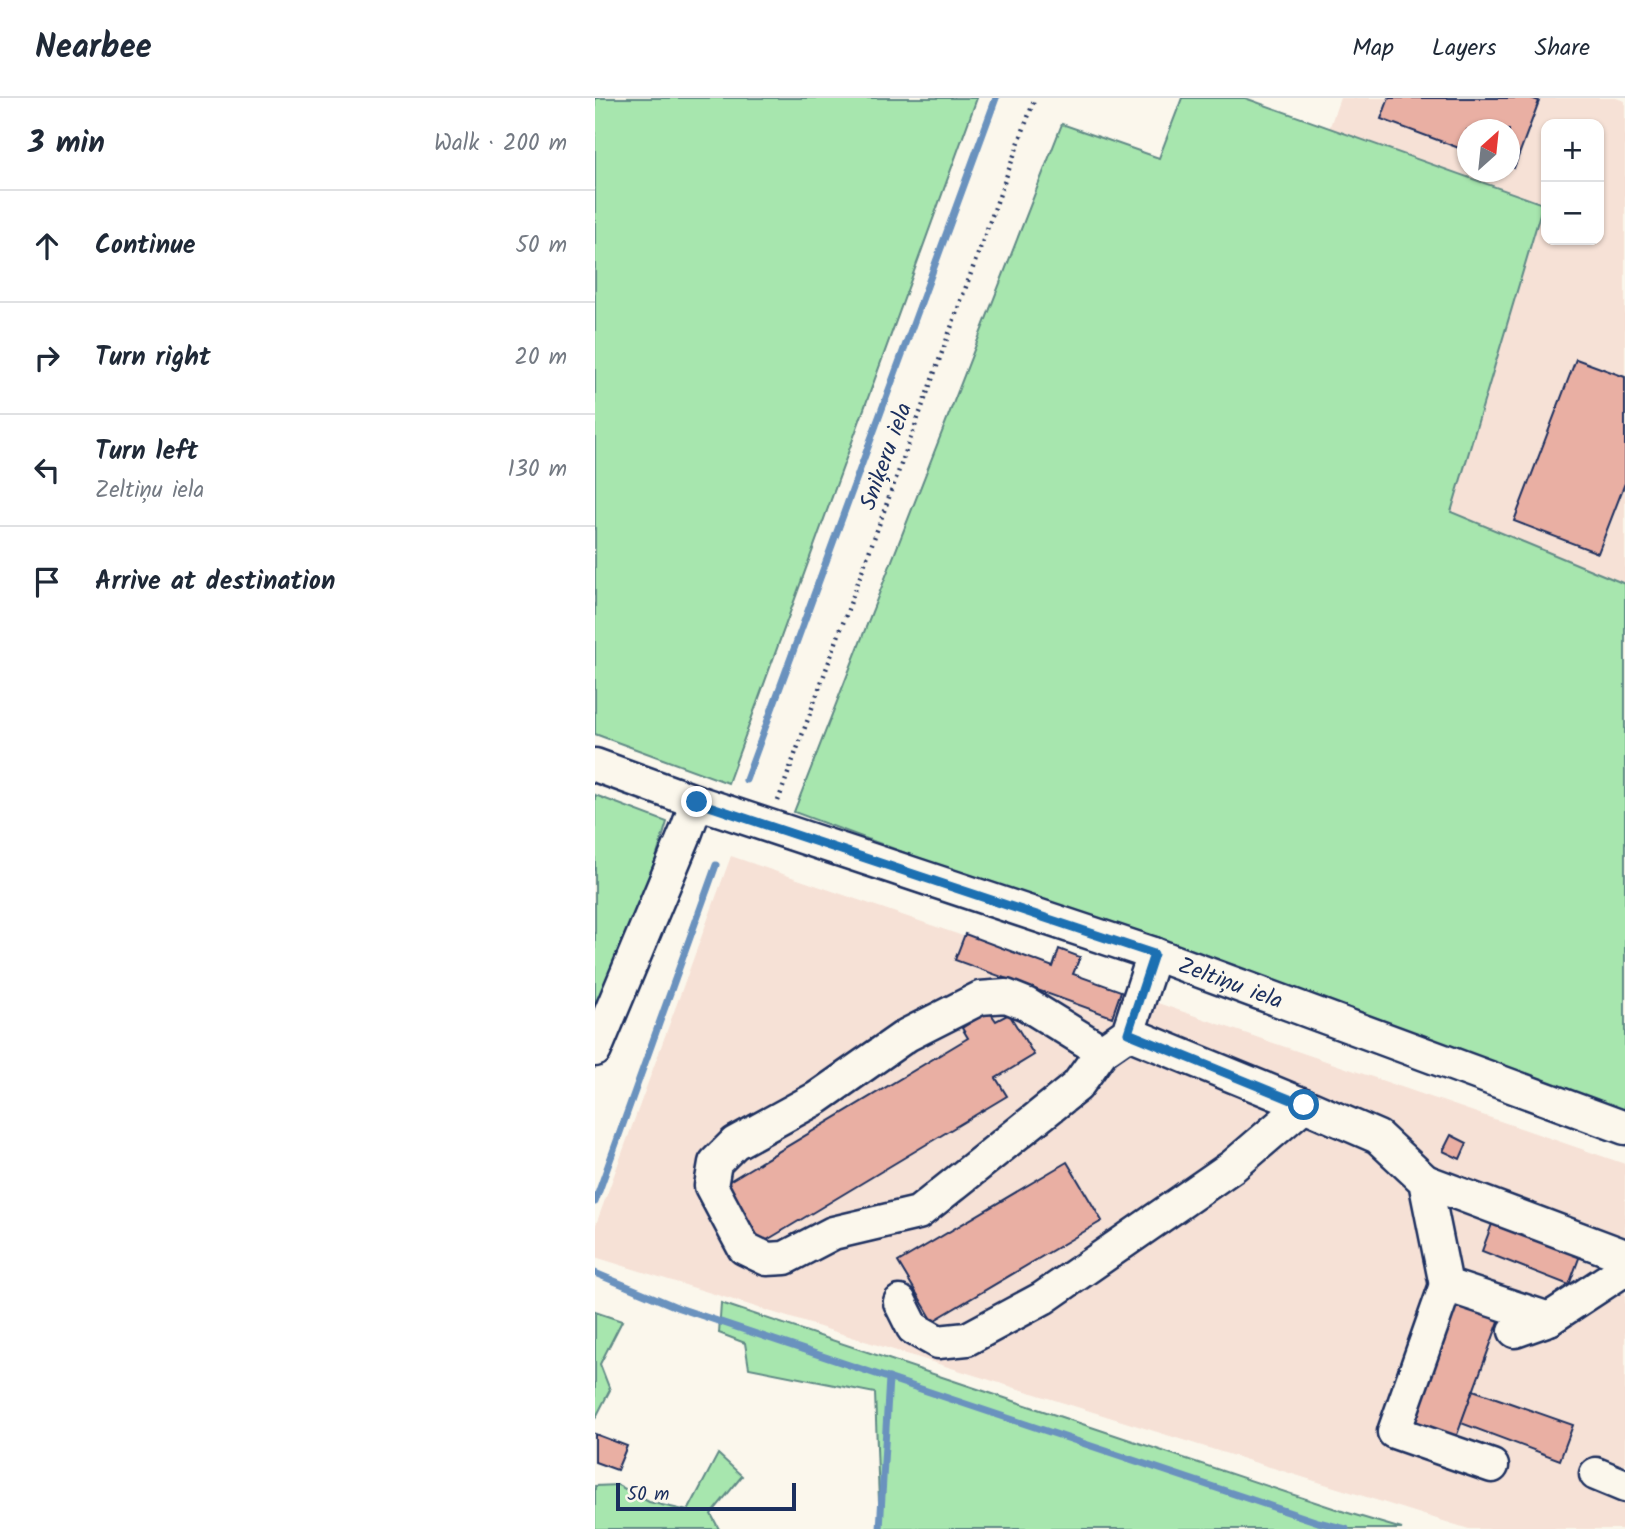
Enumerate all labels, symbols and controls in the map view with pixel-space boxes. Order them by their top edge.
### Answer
text: Nearbee [35,22,152,75]
text: Map [1352,29,1394,68]
text: Layers [1432,29,1496,68]
text: Share [1534,29,1590,68]
north arrow [1457,119,1520,182]
map controls [1541,119,1604,245]
button: + [1541,119,1604,182]
text: 3 min [28,120,105,168]
text: Walk · 200 m [434,126,567,162]
button: − [1541,182,1604,245]
text: Continue [95,225,196,267]
icon: ahead [28,227,66,265]
text: 50 m [516,228,567,264]
text: Turn right [95,337,211,379]
icon: right [28,339,66,377]
text: 20 m [515,340,567,376]
street label: Sniķeru iela [851,398,923,515]
text: Turn left [95,431,198,473]
icon: left [28,451,66,489]
text: 130 m [508,452,567,488]
text: Zeltiņu iela [95,473,204,509]
text: Arrive at destination [95,561,335,603]
icon: arrive [28,563,66,601]
route end [681,786,712,817]
street label: Zeltiņu iela [1173,948,1288,1020]
route start [1288,1089,1319,1120]
scale bar [616,1480,796,1512]
text: 50 m [627,1480,669,1510]

